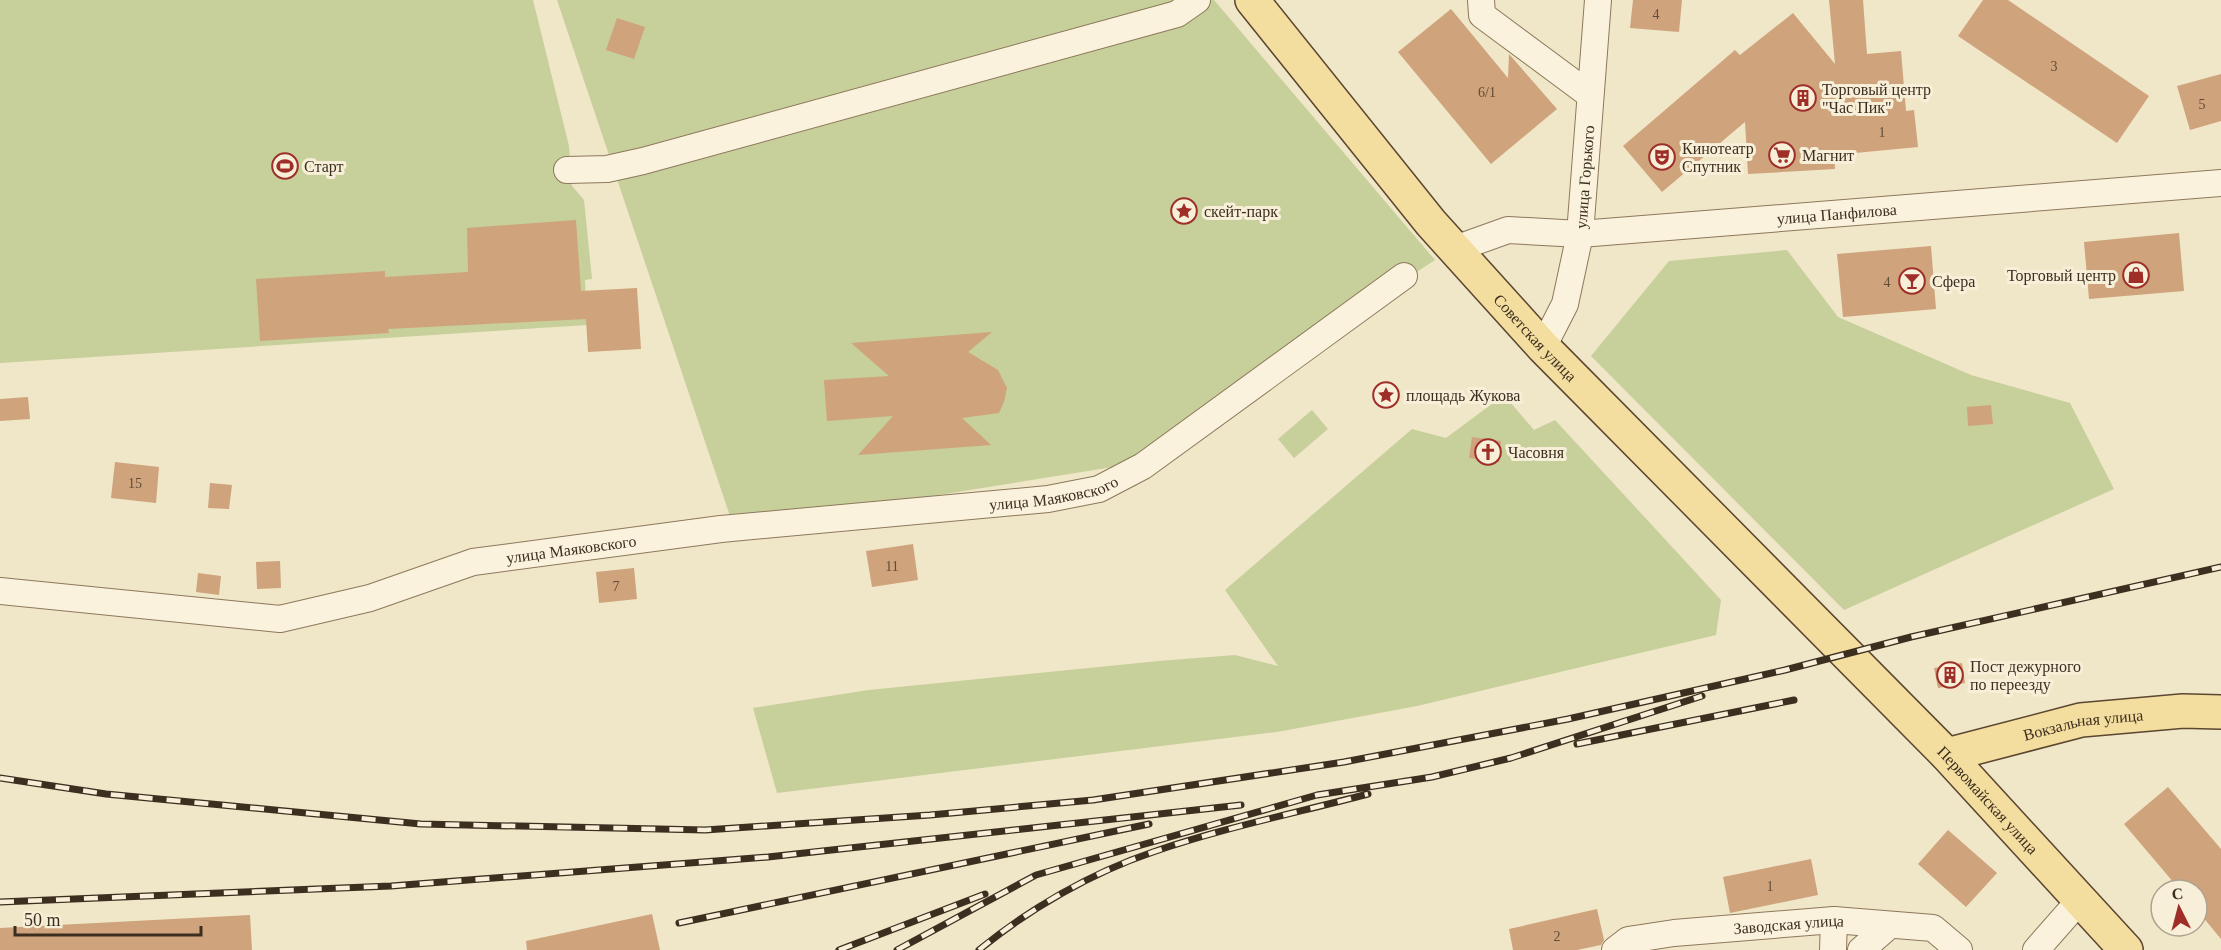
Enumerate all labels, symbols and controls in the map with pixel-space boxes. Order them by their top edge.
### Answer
house number: 4 [1653,7,1660,22]
house number: 3 [2051,59,2058,74]
place label: Торговый центр "Час Пик" [1822,81,1931,116]
building icon: Торговый центр "Час Пик" [1788,83,1818,113]
house number: 6/1 [1478,85,1496,100]
house number: 5 [2199,97,2206,112]
street label: улица Горького [1572,125,1597,230]
house number: 1 [1879,125,1886,140]
place label: Кинотеатр Спутник [1682,140,1754,176]
supermarket icon: Магнит [1767,140,1797,170]
theatre icon: Кинотеатр Спутник [1647,142,1677,172]
place label: Магнит [1802,147,1854,164]
sports icon: Старт [270,151,300,181]
place label: Старт [304,158,344,176]
place icon: скейт-парк [1169,196,1199,226]
street label: улица Панфилова [1776,200,1897,228]
place label: скейт-парк [1204,203,1278,221]
shop icon: Торговый центр [2121,260,2151,290]
bar icon: Сфера [1897,266,1927,296]
place label: Торговый центр [2007,267,2116,285]
place label: Сфера [1932,273,1975,291]
house number: 4 [1884,275,1891,290]
street label: Советская улица [1491,290,1580,385]
place icon: площадь Жукова [1371,380,1401,410]
place label: площадь Жукова [1406,387,1520,405]
church icon: Часовня [1473,437,1503,467]
place label: Часовня [1508,444,1565,461]
street label: улица Маяковского [989,472,1121,514]
house number: 15 [128,476,142,491]
street label: улица Маяковского [505,532,637,567]
house number: 11 [885,559,899,574]
house number: 7 [613,579,620,594]
place label: Пост дежурного по переезду [1970,658,2081,694]
building icon: Пост дежурного по переезду [1935,660,1965,690]
street label: Вокзальная улица [2021,706,2144,743]
street label: Первомайская улица [1934,742,2042,857]
north arrow [2149,878,2209,938]
house number: 1 [1767,879,1774,894]
text: С [2171,885,2184,903]
scale bar [15,899,201,937]
text: 50 m [24,910,61,930]
street label: Заводская улица [1733,911,1845,937]
house number: 2 [1554,929,1561,944]

